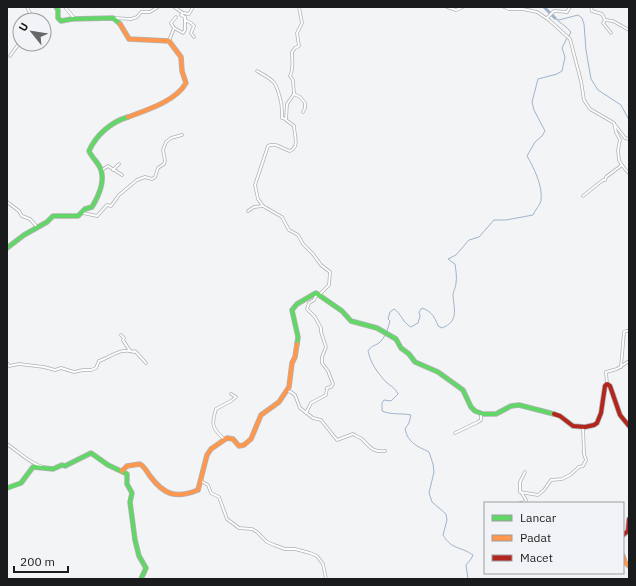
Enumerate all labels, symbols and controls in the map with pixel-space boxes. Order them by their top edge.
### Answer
north arrow [12,12,52,52]
text: U [15,20,31,34]
legend [484,502,624,574]
text: Lancar [520,510,557,525]
text: Padat [520,530,551,545]
scale bar [14,548,68,574]
text: Macet [520,550,553,565]
text: 200 m [20,554,55,569]

